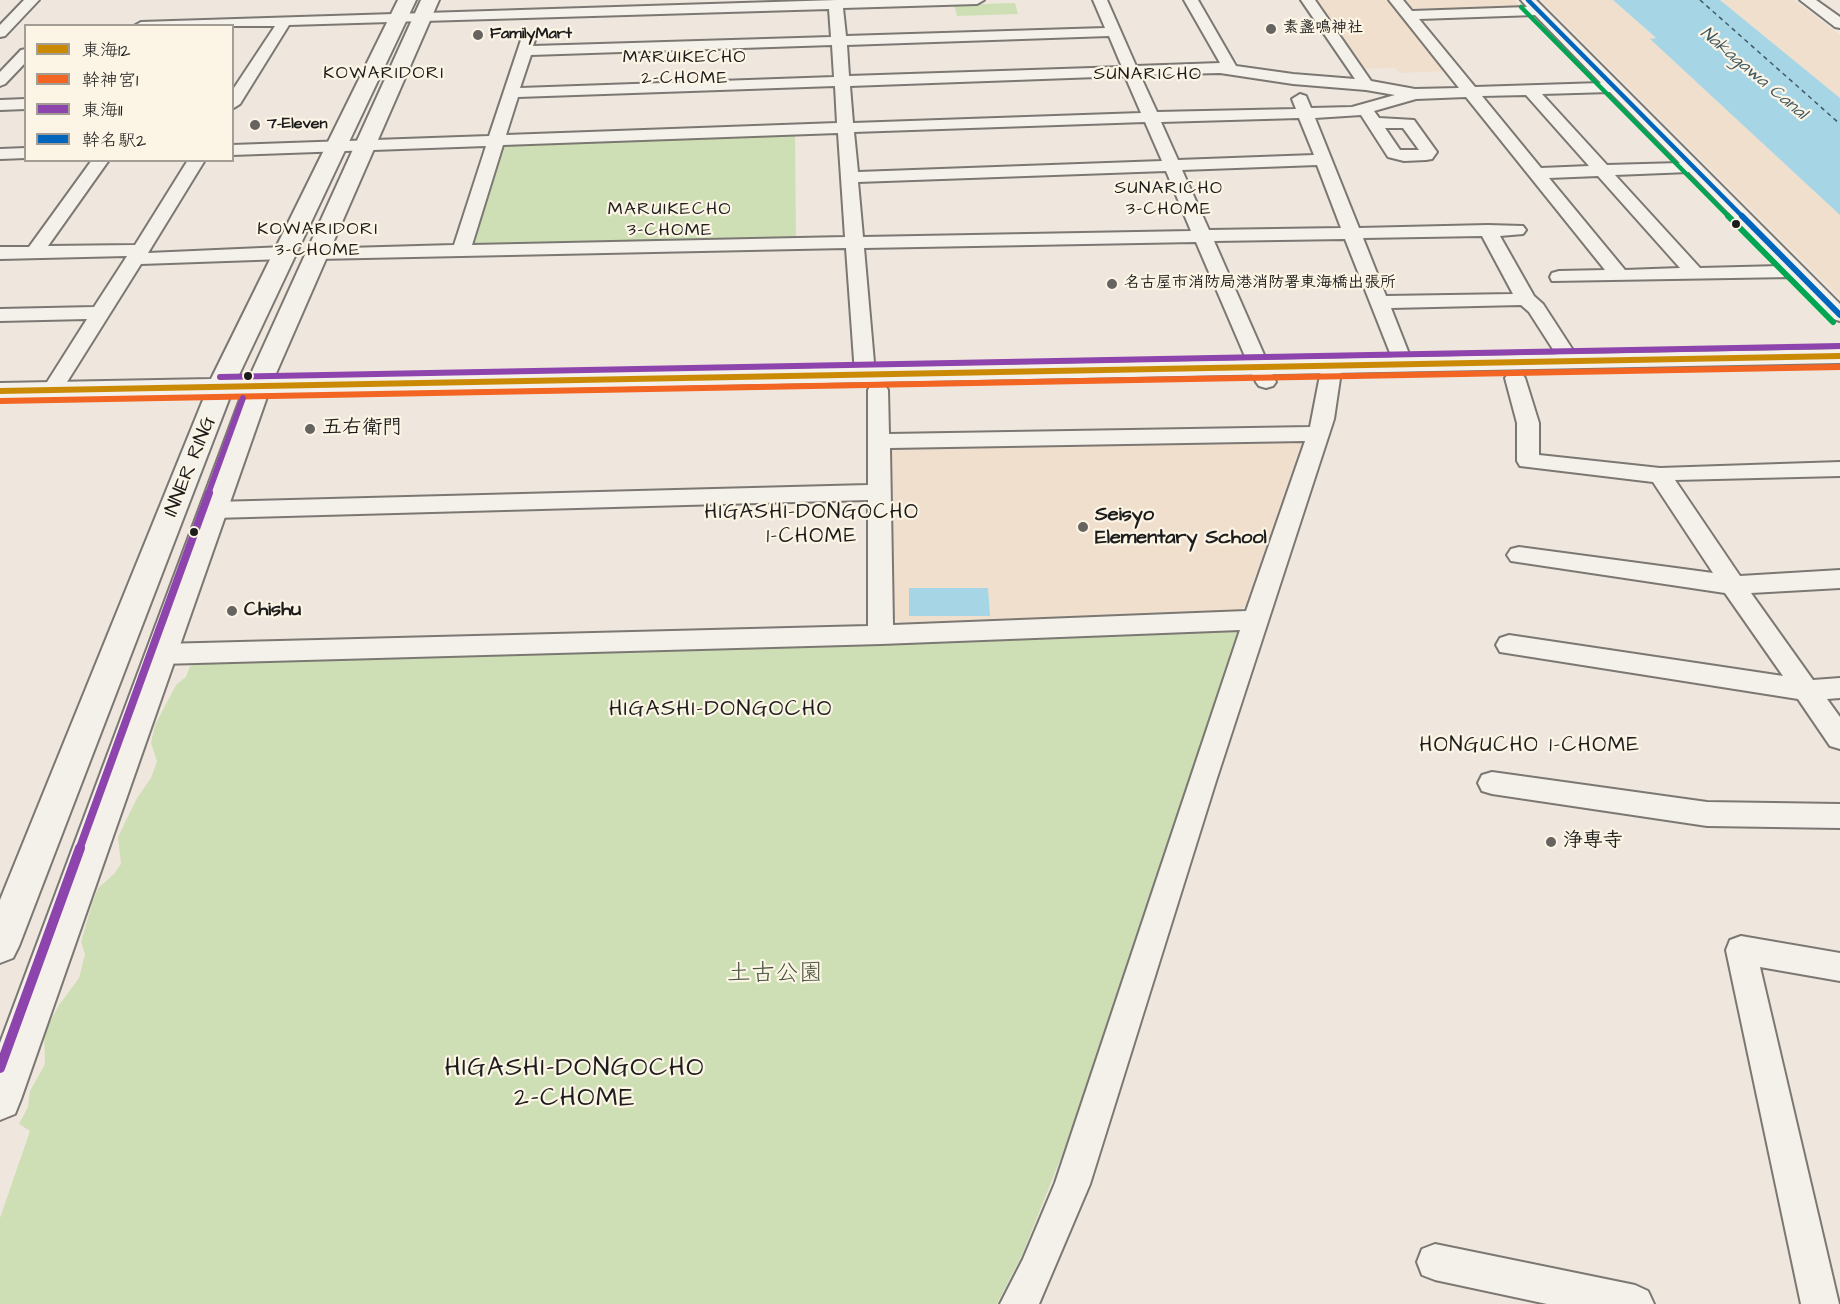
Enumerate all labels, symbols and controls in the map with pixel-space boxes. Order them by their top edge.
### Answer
place label: 素盞鳴神社 [1283,19,1363,39]
marker: 素盞鳴神社 [1264,22,1278,36]
water label: Nakagawa Canal [1695,23,1811,125]
legend [24,24,234,162]
place label: FamilyMart [490,25,572,45]
marker: FamilyMart [471,28,485,42]
text: 東海12 [82,38,131,63]
district label: MARUIKECHO 2-CHOME [623,47,747,90]
district label: KOWARIDORI [323,63,445,85]
district label: SUNARICHO [1093,64,1203,86]
text: 幹神宮1 [82,68,138,93]
text: 東海11 [82,98,123,123]
place label: 7-Eleven [267,115,327,135]
marker: 7-Eleven [248,118,262,132]
text: 幹名駅2 [82,128,146,153]
district label: SUNARICHO 3-CHOME [1114,178,1224,220]
district label: MARUIKECHO 3-CHOME [608,199,732,242]
unlabelled marker [1730,218,1742,230]
district label: KOWARIDORI 3-CHOME [257,219,379,262]
place label: 名古屋市消防局港消防署東海橋出張所 [1124,274,1396,294]
marker: 名古屋市消防局港消防署東海橋出張所 [1105,277,1119,291]
unlabelled marker [242,370,254,382]
street label: INNER RING [160,413,222,521]
place label: 五右衛門 [322,417,402,441]
marker: 五右衛門 [303,422,317,436]
district label: HIGASHI-DONGOCHO 1-CHOME [705,501,919,551]
place label: Seisyo Elementary School [1095,504,1267,551]
marker: Seisyo Elementary School [1076,520,1090,534]
unlabelled marker [188,526,200,538]
place label: Chishu [244,599,301,623]
marker: Chishu [225,604,239,618]
district label: HIGASHI-DONGOCHO [609,697,833,723]
district label: HONGUCHO 1-CHOME [1420,734,1640,760]
place label: 浄専寺 [1563,830,1623,854]
marker: 浄専寺 [1544,835,1558,849]
park label: 土古公園 [727,961,823,989]
district label: HIGASHI-DONGOCHO 2-CHOME [445,1054,705,1116]

